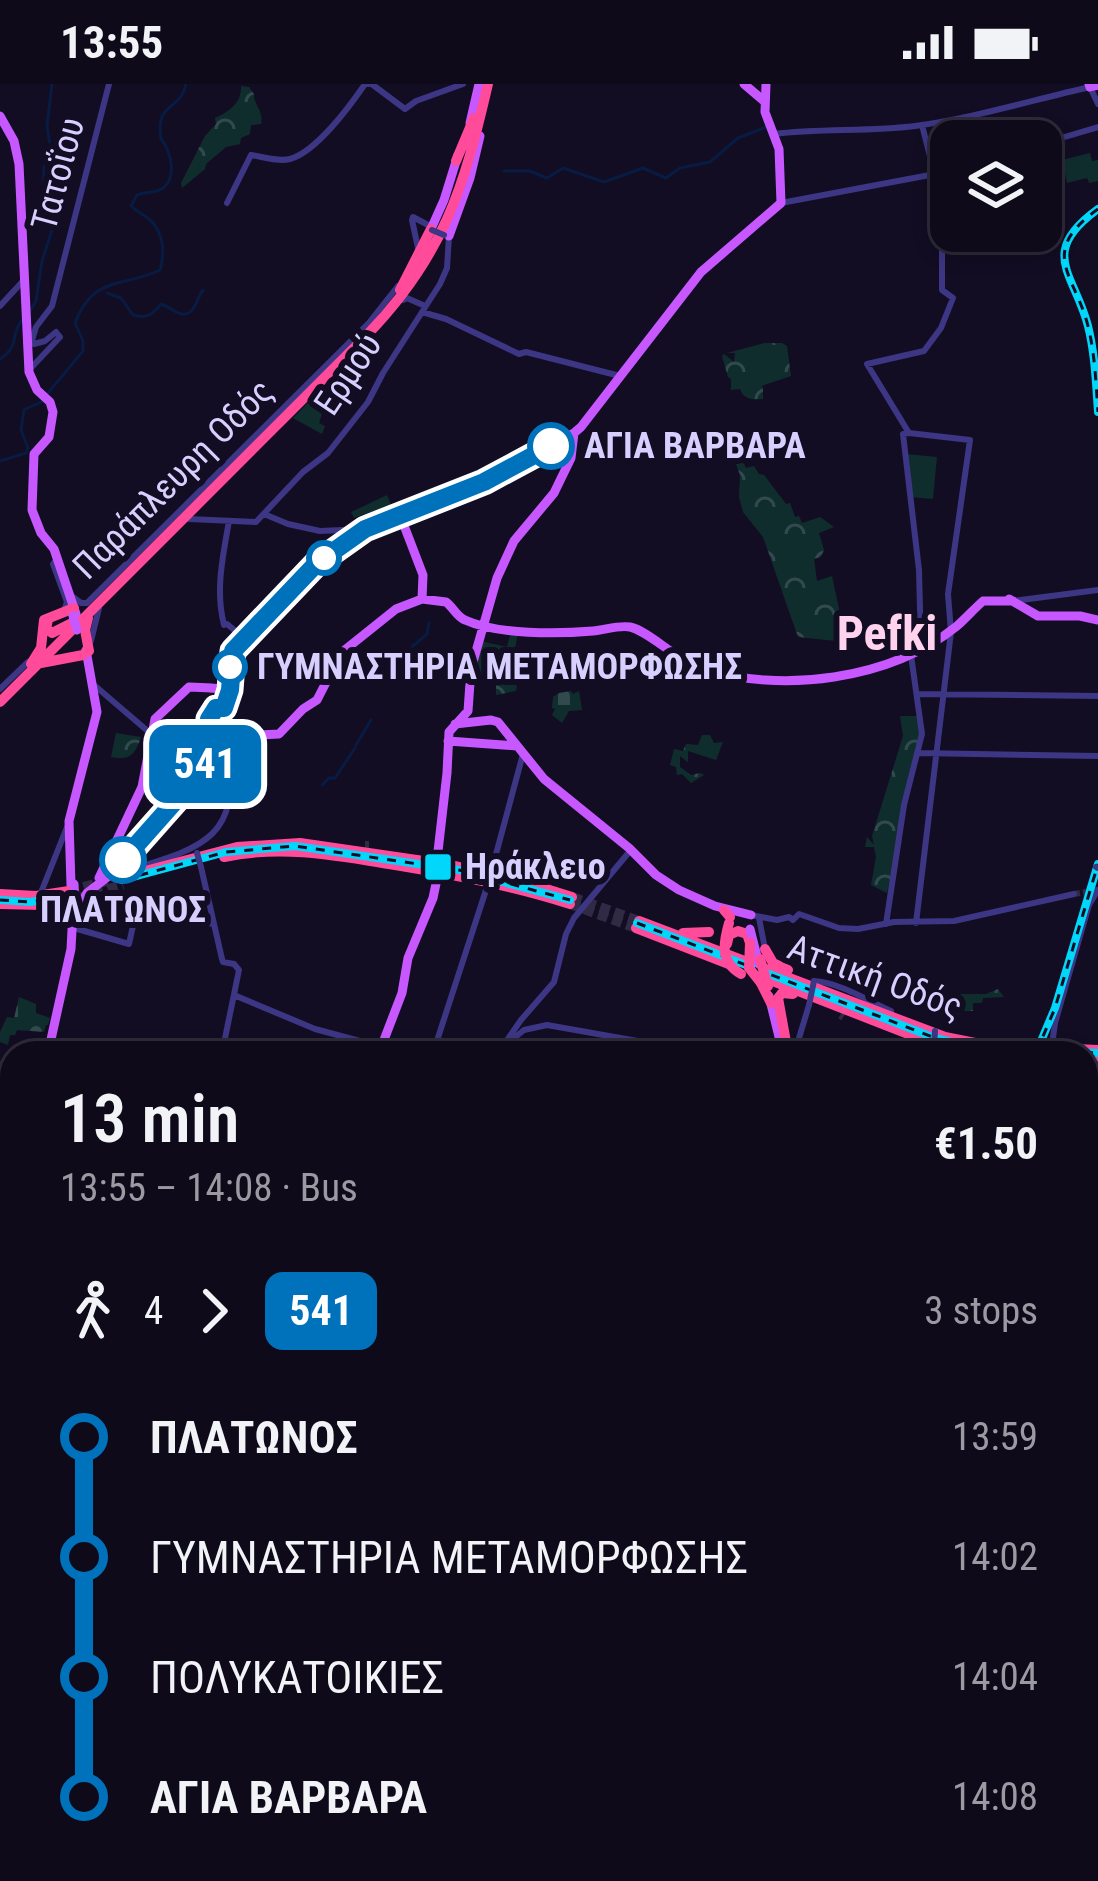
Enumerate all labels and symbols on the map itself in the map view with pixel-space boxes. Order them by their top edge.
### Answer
street label: Τατοΐου [23,113,93,235]
street label: Ερμού [306,325,390,423]
street label: Παράπλευρη Οδός [64,370,282,588]
marker: ΑΓΙΑ ΒΑΡΒΑΡΑ [529,424,573,468]
place label: ΑΓΙΑ ΒΑΡΒΑΡΑ [584,425,806,467]
unlabelled marker [308,542,340,574]
district label: Pefki [837,605,937,662]
place label: ΓΥΜΝΑΣΤΗΡΙΑ ΜΕΤΑΜΟΡΦΩΣΗΣ [257,646,742,688]
marker: ΓΥΜΝΑΣΤΗΡΙΑ ΜΕΤΑΜΟΡΦΩΣΗΣ [214,651,246,683]
line badge: 541 [136,725,274,803]
marker: ΠΛΑΤΩΝΟΣ [101,838,145,882]
place label: Ηράκλειο [465,846,606,888]
marker: Ηράκλειο [422,851,454,883]
place label: ΠΛΑΤΩΝΟΣ [40,889,206,931]
street label: Αττική Οδός [782,926,968,1028]

